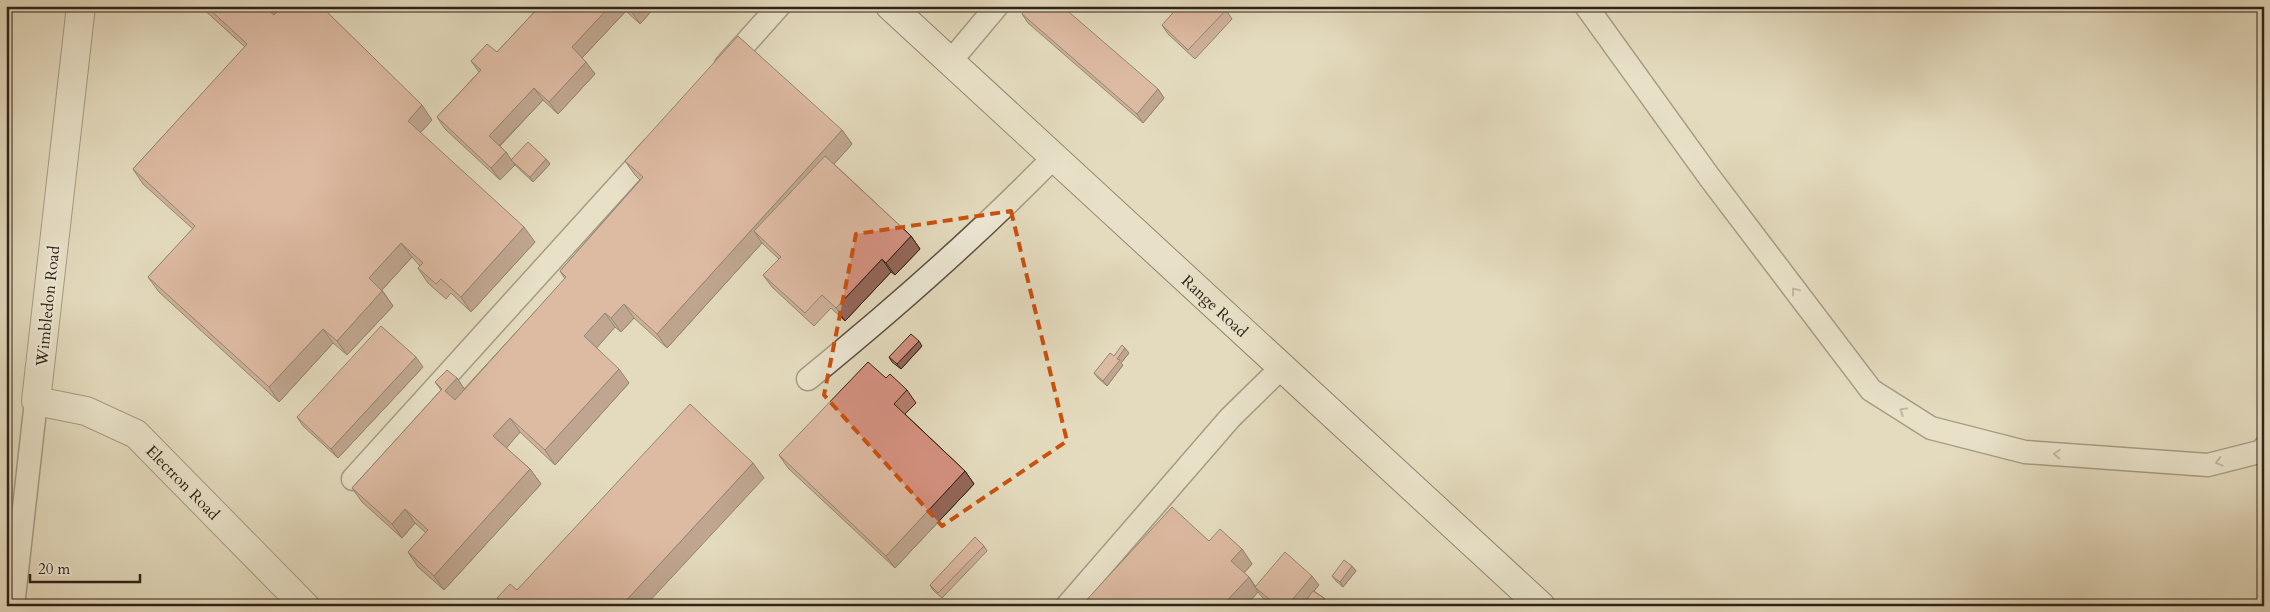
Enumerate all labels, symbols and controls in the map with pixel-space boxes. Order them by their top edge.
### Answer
street label: Wimbledon Road [31,244,65,369]
street label: Range Road [1176,270,1253,343]
one-way arrow [1792,287,1801,297]
one-way arrow [1899,407,1908,417]
street label: Electron Road [141,441,225,525]
one-way arrow [2053,449,2061,460]
one-way arrow [2215,457,2223,467]
scale bar [30,552,140,584]
text: 20 m [38,559,70,579]

